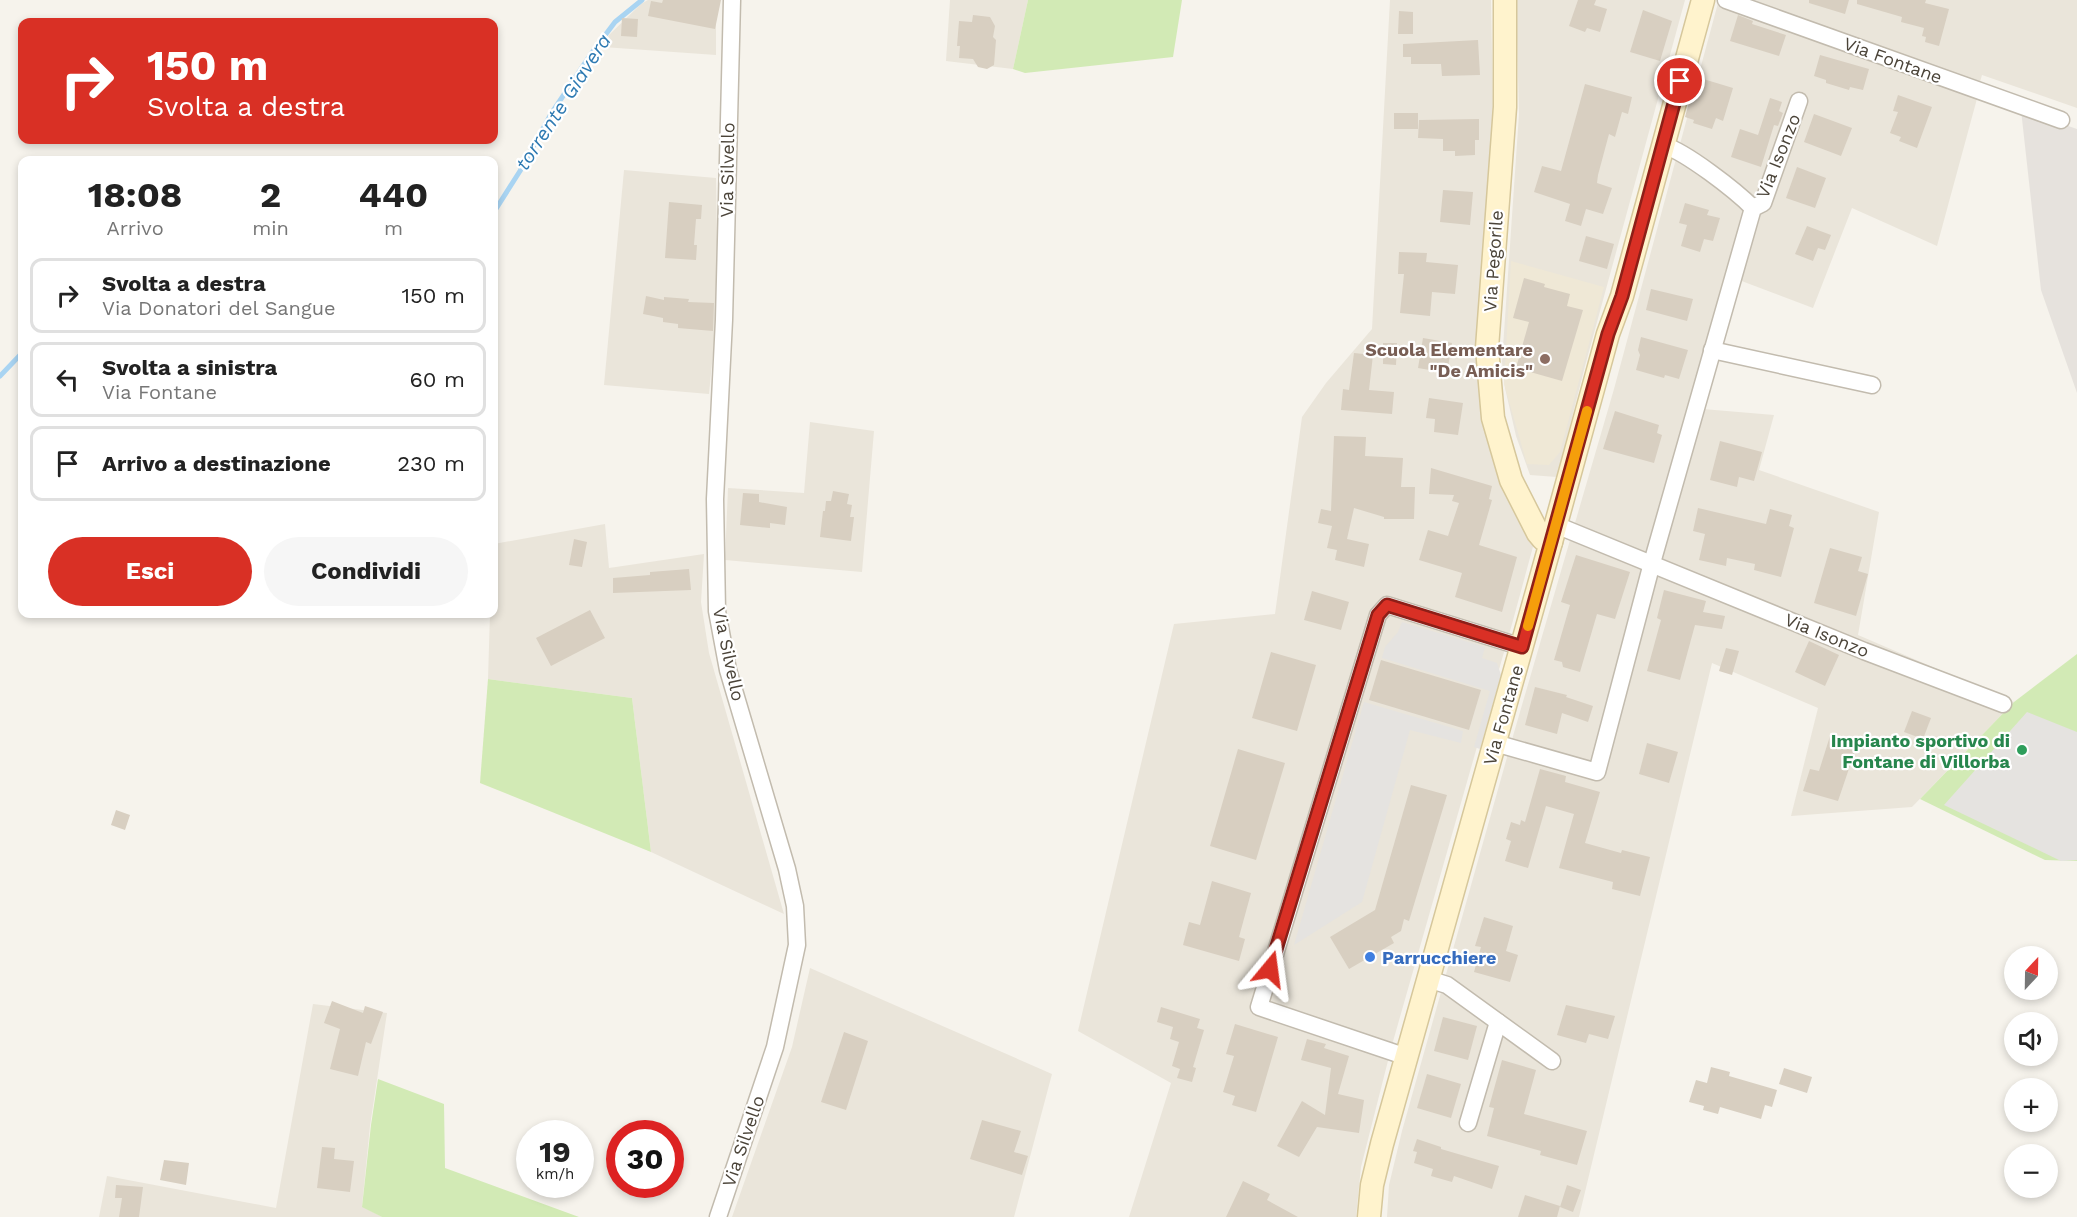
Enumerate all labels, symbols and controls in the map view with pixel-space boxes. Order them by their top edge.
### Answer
water label: torrente Giavera [510,29,616,175]
street label: Via Fontane [1841,32,1945,88]
text: 150 m [147,41,268,90]
icon: right [48,42,126,120]
pin [1654,55,1705,106]
icon: arrive [1663,64,1696,97]
text: Svolta a destra [147,91,345,123]
street label: Via Isonzo [1752,111,1804,201]
street label: Via Silvello [716,122,738,218]
text: 18:08 [88,174,182,216]
text: 2 [260,174,281,216]
text: 440 [359,174,428,216]
street label: Via Pegorile [1479,209,1507,313]
text: Arrivo [106,216,164,240]
text: min [252,216,289,240]
text: m [384,216,403,240]
text: Svolta a destra [102,271,266,296]
icon: right [51,279,84,312]
text: 150 m [401,283,465,308]
text: Via Donatori del Sangue [102,296,336,320]
place label: Scuola Elementare "De Amicis" [1365,339,1533,381]
marker: Scuola Elementare "De Amicis" [1538,352,1552,366]
text: Svolta a sinistra [102,355,277,380]
icon: left [51,363,84,396]
text: 60 m [409,367,465,392]
text: Via Fontane [102,380,217,404]
icon: arrive [51,447,84,480]
text: Arrivo a destinazione [102,451,331,476]
text: 230 m [397,451,465,476]
button: Esci [48,537,252,606]
button: Condividi [264,537,468,606]
street label: Via Silvello [709,605,749,703]
street label: Via Isonzo [1782,609,1872,661]
street label: Via Fontane [1479,662,1527,768]
place label: Impianto sportivo di Fontane di Villorba [1831,730,2011,772]
marker: Impianto sportivo di Fontane di Villorba [2015,743,2029,757]
position arrow [1238,937,1302,1001]
north arrow [2004,946,2058,1000]
map controls [2004,946,2058,1198]
place label: Parrucchiere [1382,947,1496,968]
marker: Parrucchiere [1363,950,1377,964]
button: sound [2004,1012,2058,1066]
button: + [2004,1078,2058,1132]
street label: Via Silvello [718,1093,768,1189]
speed limit sign: 30 [606,1120,684,1198]
text: 19 [539,1134,571,1169]
button: − [2004,1144,2058,1198]
text: km/h [536,1165,574,1183]

